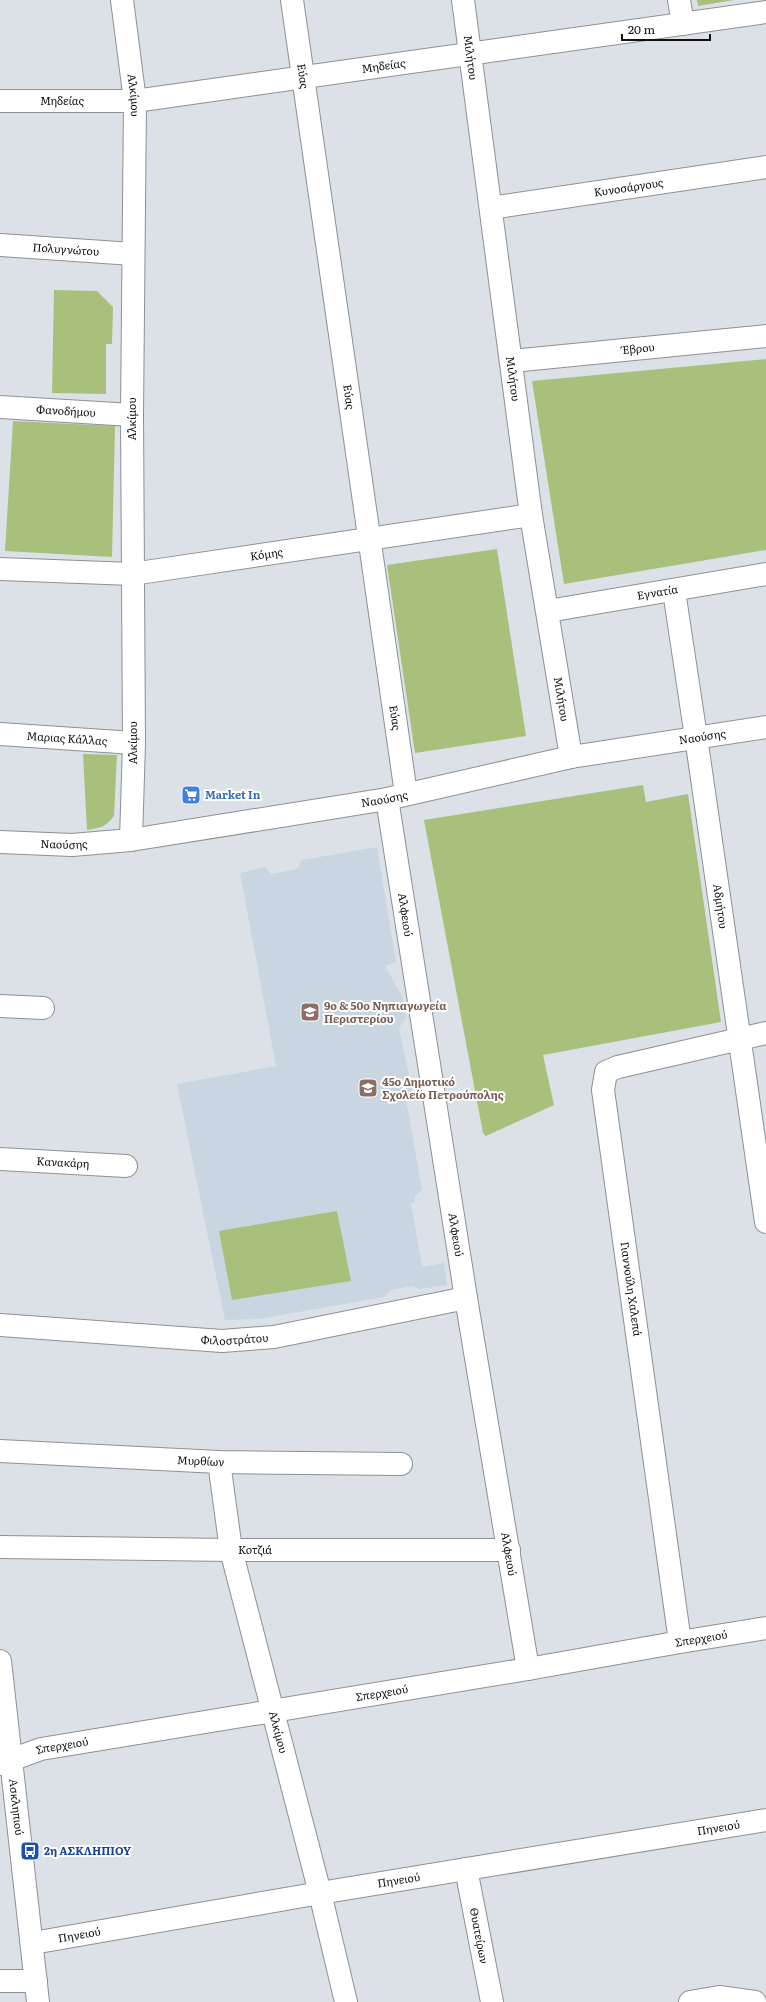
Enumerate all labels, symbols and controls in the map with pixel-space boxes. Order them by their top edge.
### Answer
scale bar [622,16,710,42]
text: 20 m [628,20,655,38]
street label: Μιλήτου [461,34,482,81]
street label: Μηδείας [361,54,407,76]
street label: Εύας [294,62,314,90]
street label: Αλκίμου [125,73,144,117]
street label: Μηδείας [40,92,84,108]
street label: Κυνοσάργους [593,173,665,200]
street label: Πολυγνώτου [32,238,100,259]
street label: Έβρου [619,338,655,357]
street label: Μιλήτου [503,355,525,402]
street label: Εύας [340,383,360,411]
street label: Αλκίμου [123,397,139,441]
street label: Φανοδήμου [36,400,96,420]
street label: Κόμης [249,543,284,563]
street label: Εγνατία [636,580,679,603]
street label: Μιλήτου [551,675,574,722]
street label: Εύας [386,704,406,732]
street label: Αλκίμου [124,721,140,765]
street label: Ναούσης [678,724,727,747]
street label: Μαριας Κάλλας [26,727,108,748]
supermarket icon: Market In [180,784,202,806]
street label: Ναούσης [360,785,410,810]
place label: Market In [205,786,261,802]
street label: Ναούσης [40,835,89,852]
street label: Αδμήτου [710,883,733,930]
street label: Αλφειού [395,891,418,937]
place label: 9ο & 50ο Νηπιαγωγεία Περιστερίου [324,997,447,1026]
school or university icon: 9ο & 50ο Νηπιαγωγεία Περιστερίου [299,1001,321,1023]
place label: 45ο Δημοτικό Σχολείο Πετρούπολης [382,1073,504,1102]
school or university icon: 45ο Δημοτικό Σχολείο Πετρούπολης [357,1077,379,1099]
street label: Κανακάρη [36,1152,90,1171]
street label: Αλφειού [446,1211,468,1257]
street label: Γιαννούλη Χαλεπά [617,1240,647,1337]
street label: Φιλοστράτου [200,1328,269,1348]
street label: Μυρθίων [177,1451,225,1469]
street label: Αλφειού [498,1531,521,1577]
street label: Κοτζιά [238,1541,272,1557]
street label: Σπερχειού [674,1625,728,1650]
street label: Σπερχειού [354,1680,409,1704]
street label: Αλκίμου [266,1709,292,1755]
street label: Σπερχειού [33,1732,89,1757]
street label: Ασκληπιού [6,1778,28,1836]
street label: Πηνειού [696,1815,741,1838]
bus stop icon: 2η ΑΣΚΛΗΠΙΟΥ [19,1840,41,1862]
place label: 2η ΑΣΚΛΗΠΙΟΥ [44,1842,132,1858]
street label: Πηνειού [376,1868,421,1891]
street label: Θυατείρων [467,1906,493,1965]
street label: Πηνειού [57,1922,102,1946]

